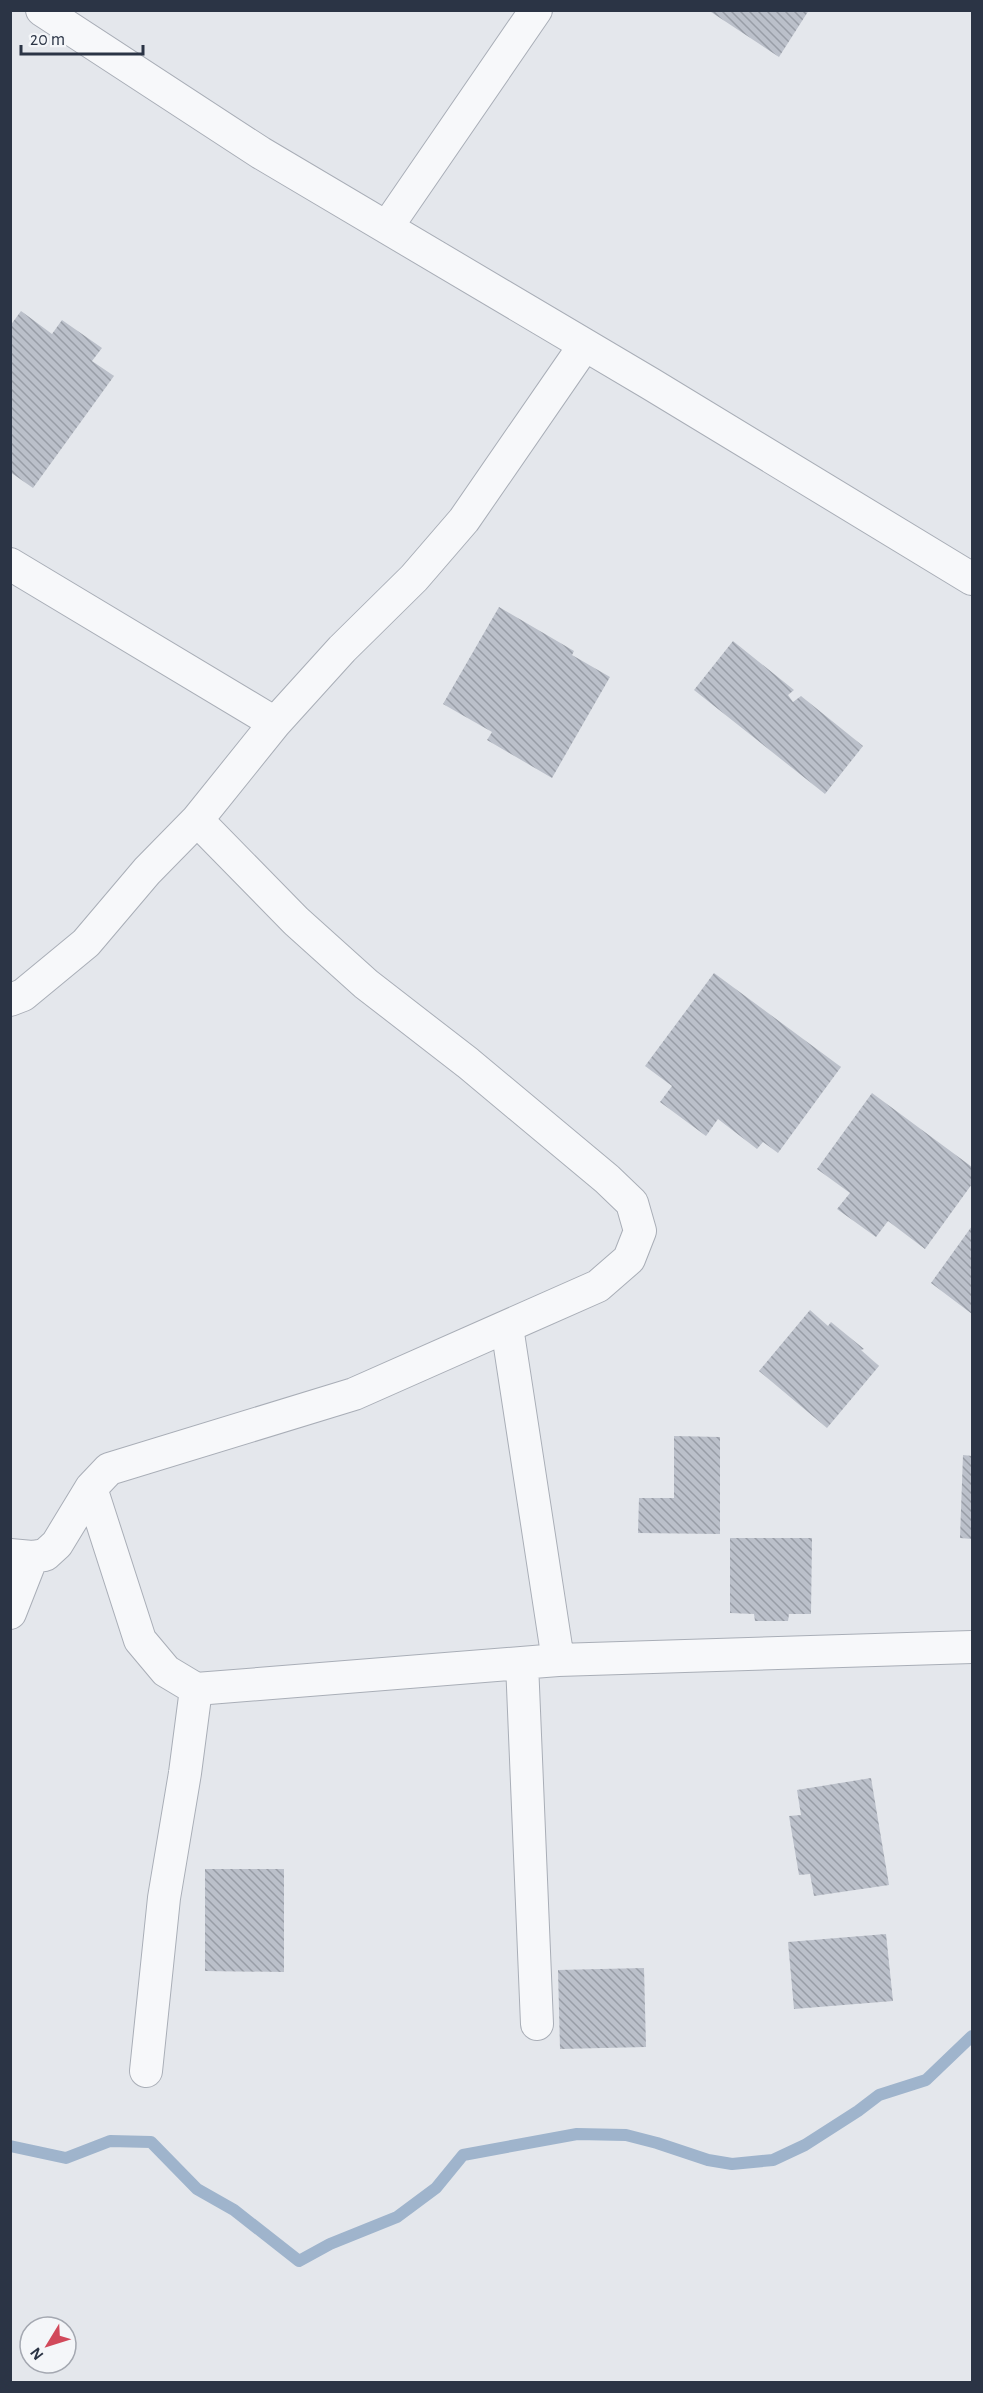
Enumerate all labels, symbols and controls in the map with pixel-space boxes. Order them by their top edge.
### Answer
scale bar [21,18,142,56]
text: 20 m [30,31,65,49]
north arrow [18,2315,78,2375]
text: N [27,2344,47,2363]

